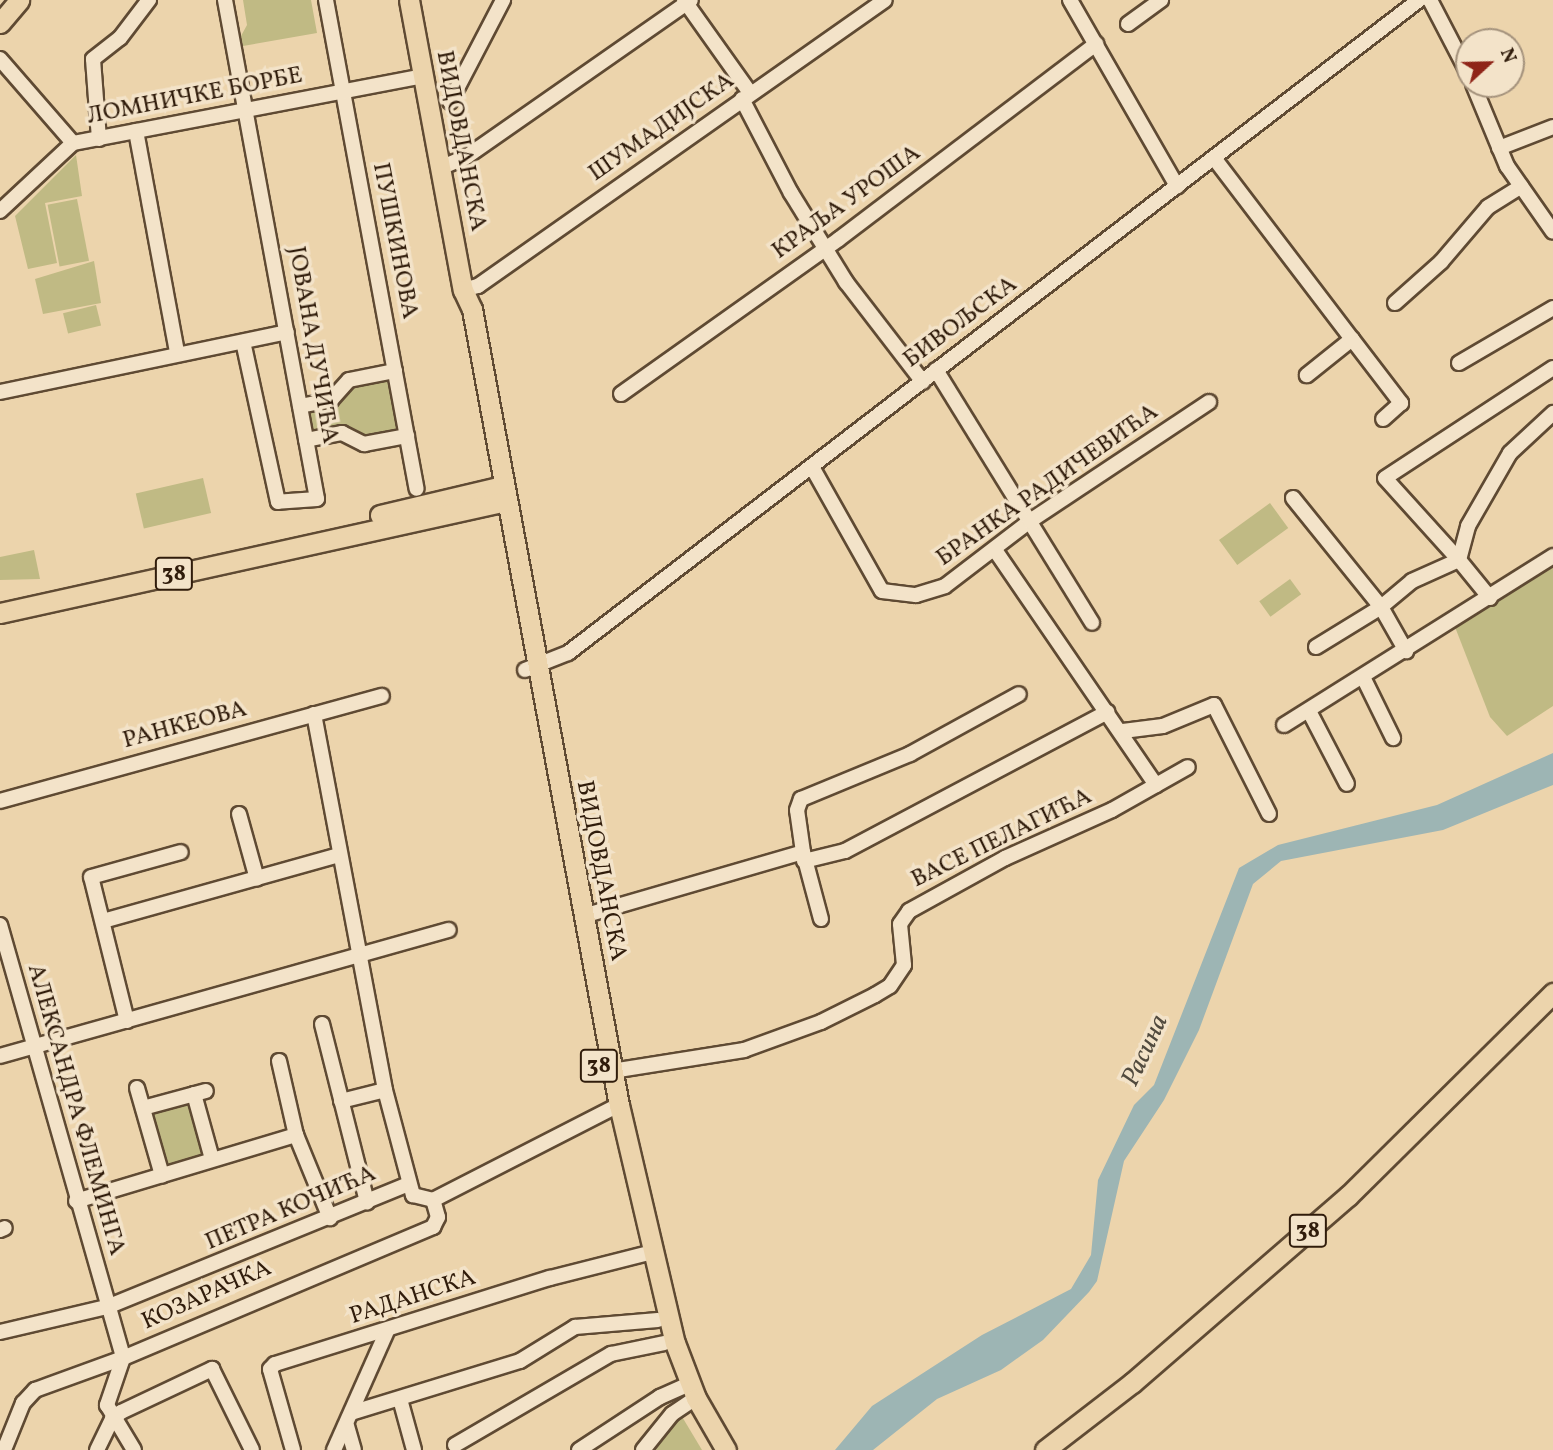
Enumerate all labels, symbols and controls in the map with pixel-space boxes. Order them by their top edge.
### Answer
north arrow [1455,28,1525,98]
text: N [1493,45,1522,67]
street label: ВИДОВДАНСКА [428,48,492,234]
street label: ЛОМНИЧКЕ БОРБЕ [85,62,305,132]
street label: ШУМАДИЈСКА [584,67,740,189]
street label: КРАЉА УРОША [767,139,927,267]
street label: ПУШКИНОВА [365,160,423,322]
street label: ЈОВАНА ДУЧИЋА [280,244,344,446]
street label: БИВОЉСКА [898,271,1024,375]
street label: БРАНКА РАДИЧЕВИЋА [932,398,1164,574]
road number: 38 [155,554,193,594]
street label: РАНКЕОВА [120,696,250,756]
street label: ВИДОВДАНСКА [568,778,632,964]
street label: ВАСЕ ПЕЛАГИЋА [907,783,1097,895]
street label: АЛЕКСАНДРА ФЛЕМИНГА [20,961,130,1259]
water label: Расина [1116,1010,1176,1092]
road number: 38 [580,1046,618,1086]
street label: ПЕТРА КОЧИЋА [201,1160,381,1258]
road number: 38 [1289,1212,1327,1250]
street label: КОЗАРАЧКА [138,1255,276,1337]
street label: РАДАНСКА [346,1264,480,1332]

